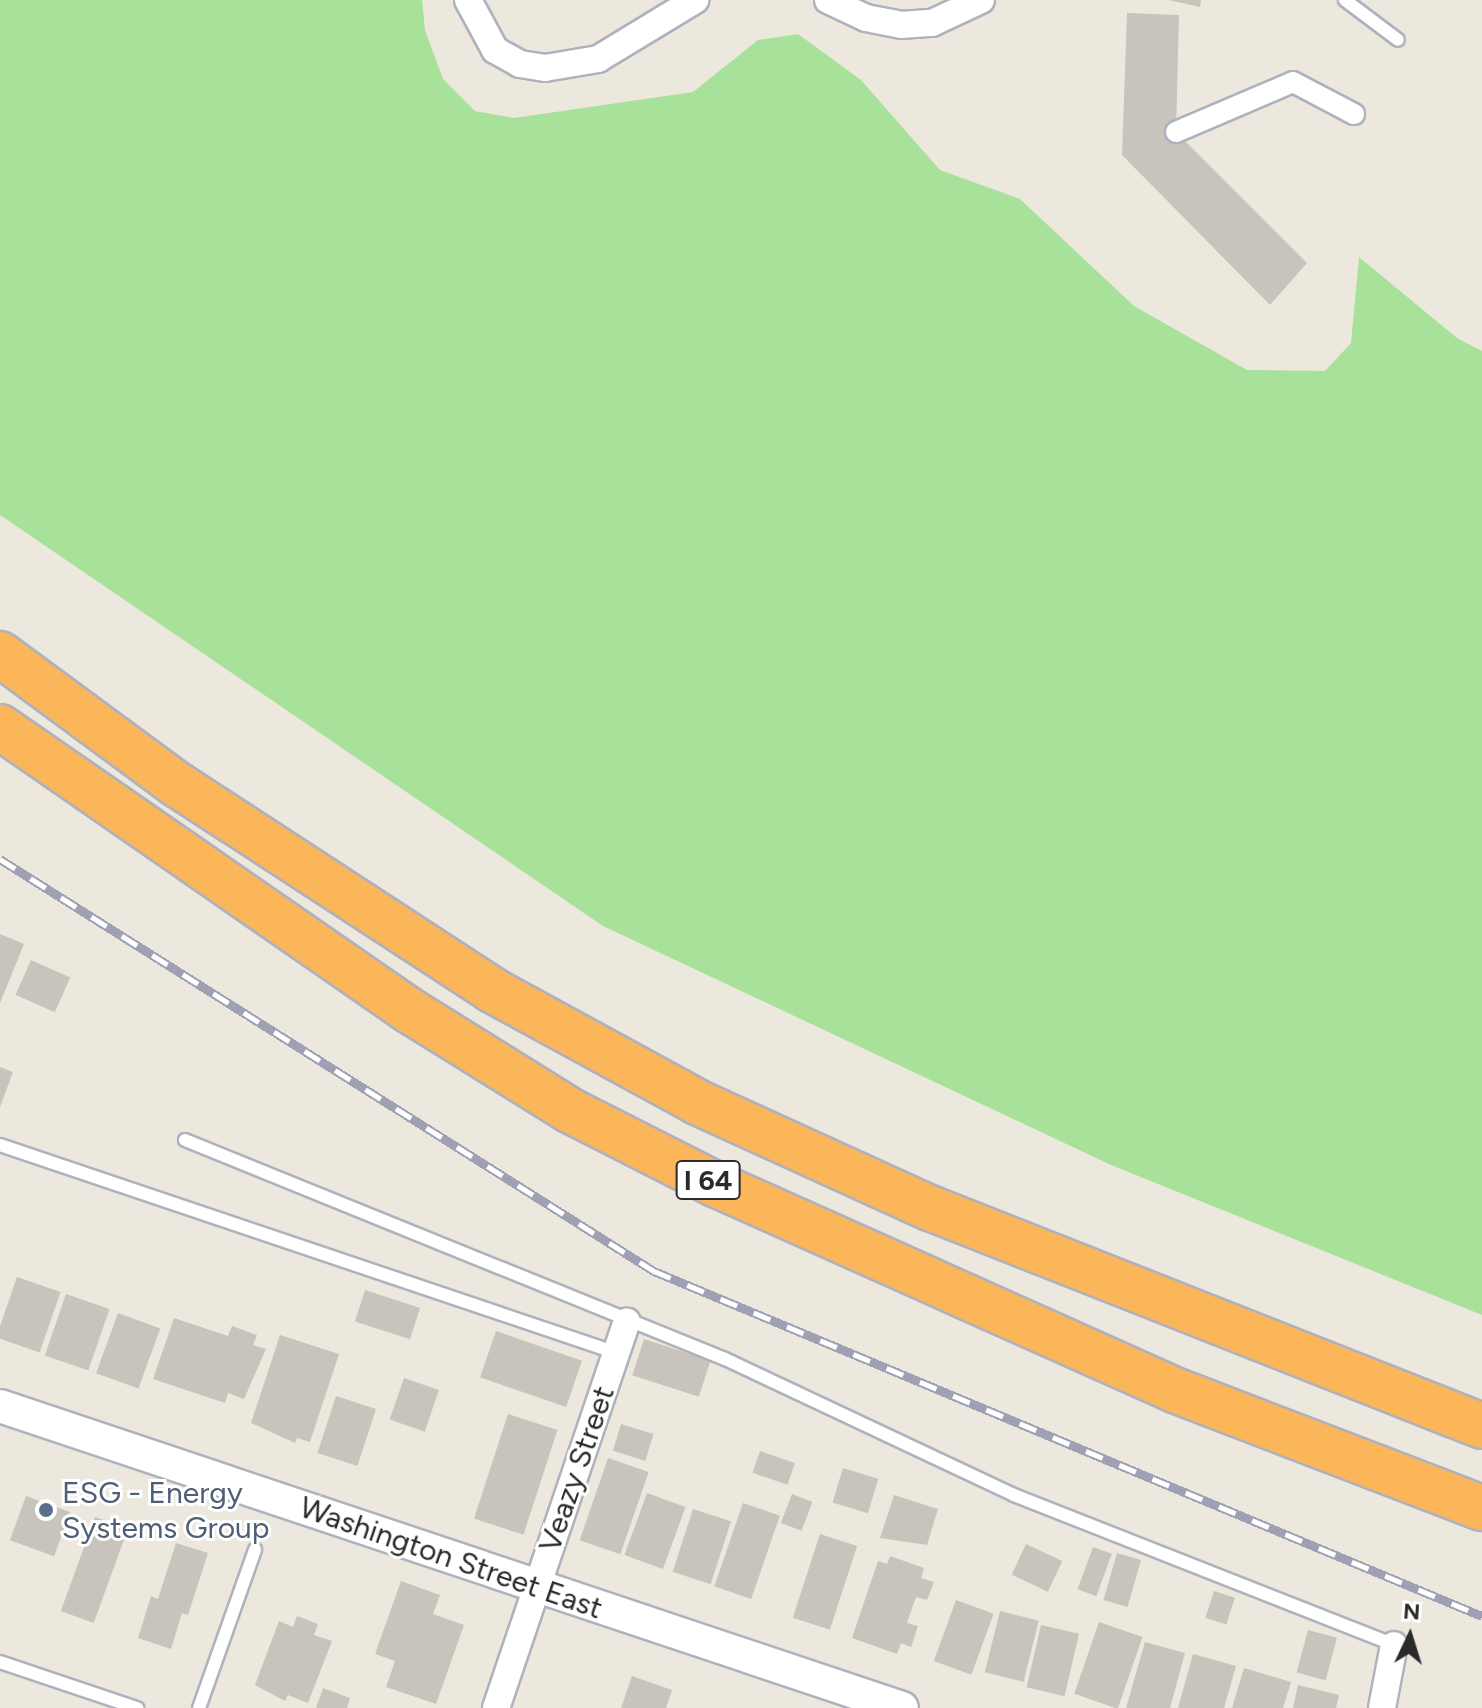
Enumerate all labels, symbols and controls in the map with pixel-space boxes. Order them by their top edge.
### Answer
road number: I 64 [674,1156,742,1204]
street label: Veazy Street [532,1381,622,1557]
place label: ESG - Energy Systems Group [62,1475,270,1546]
street label: Washington Street East [295,1489,607,1627]
marker: ESG - Energy Systems Group [37,1501,55,1519]
north arrow [1370,1596,1450,1676]
text: N [1402,1597,1421,1626]

